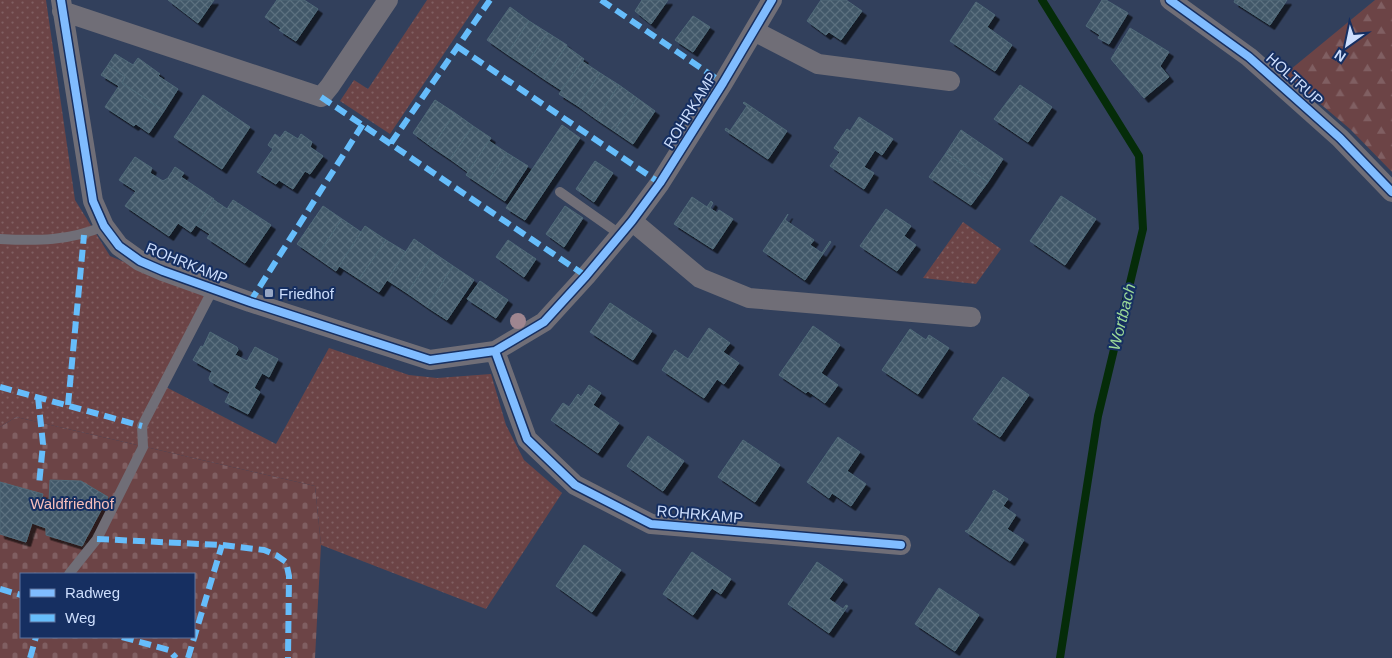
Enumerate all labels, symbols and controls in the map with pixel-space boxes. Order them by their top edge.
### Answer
north arrow [1322,20,1372,70]
text: N [1331,46,1349,65]
street label: HOLTRUP [1263,49,1327,109]
street label: ROHRKAMP [660,69,720,151]
street label: ROHRKAMP [144,239,230,287]
water label: Wortbach [1105,282,1139,352]
place label: Friedhof [279,285,335,302]
marker: Friedhof [263,287,275,299]
park label: Waldfriedhof [30,495,115,512]
street label: ROHRKAMP [656,502,744,526]
legend [20,573,195,638]
text: Radweg [65,584,120,601]
text: Weg [65,609,96,626]

